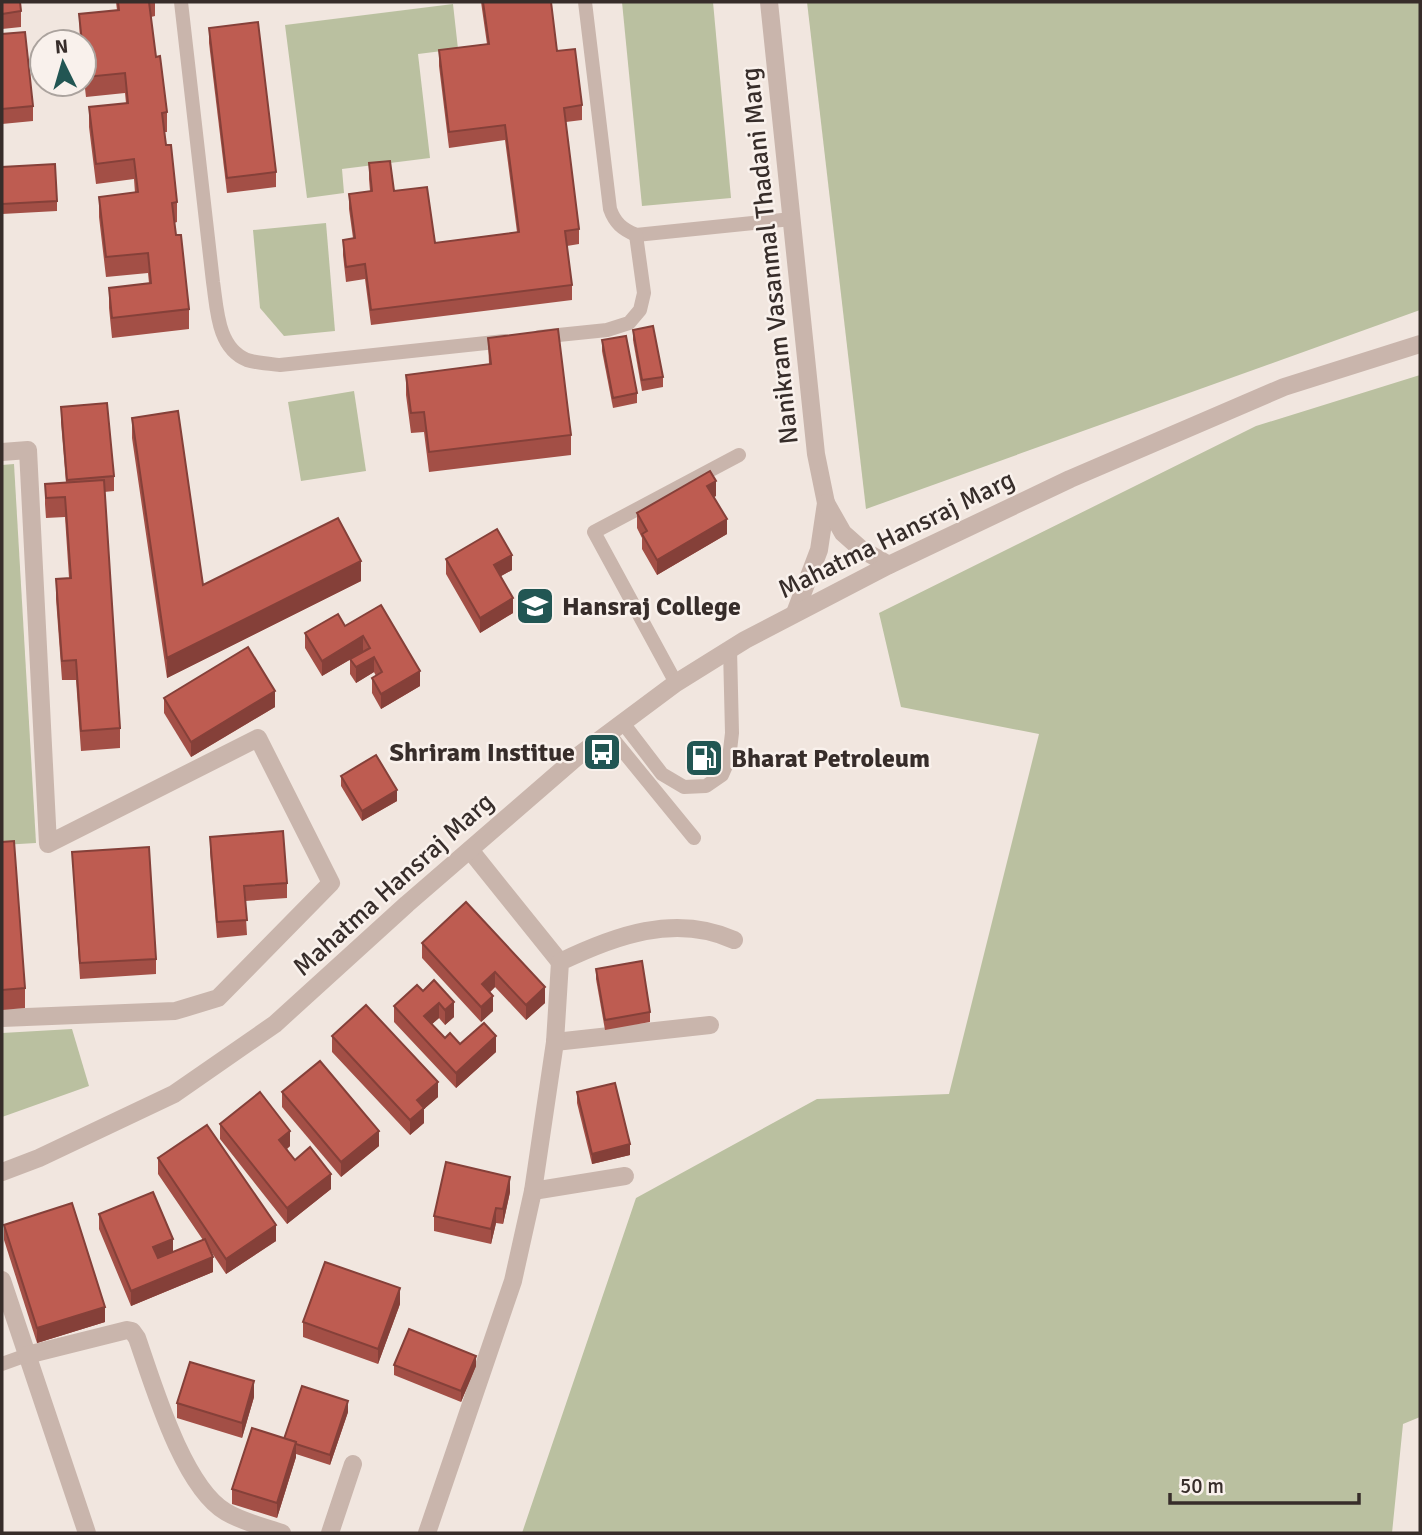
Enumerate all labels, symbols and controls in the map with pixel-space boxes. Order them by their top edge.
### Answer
north arrow [28,28,98,98]
text: N [54,35,69,60]
street label: Nanikram Vasanmal Thadani Marg [734,66,806,446]
street label: Mahatma Hansraj Marg [773,464,1020,606]
school or university icon: Hansraj College [514,585,556,627]
place label: Hansraj College [562,591,741,623]
bus stop icon: Shriram Institue [581,731,623,773]
place label: Shriram Institue [390,737,575,769]
fuel station icon: Bharat Petroleum [683,737,725,779]
place label: Bharat Petroleum [731,743,930,775]
street label: Mahatma Hansraj Marg [287,786,501,983]
scale bar [1170,1462,1359,1506]
text: 50 m [1180,1473,1224,1499]

